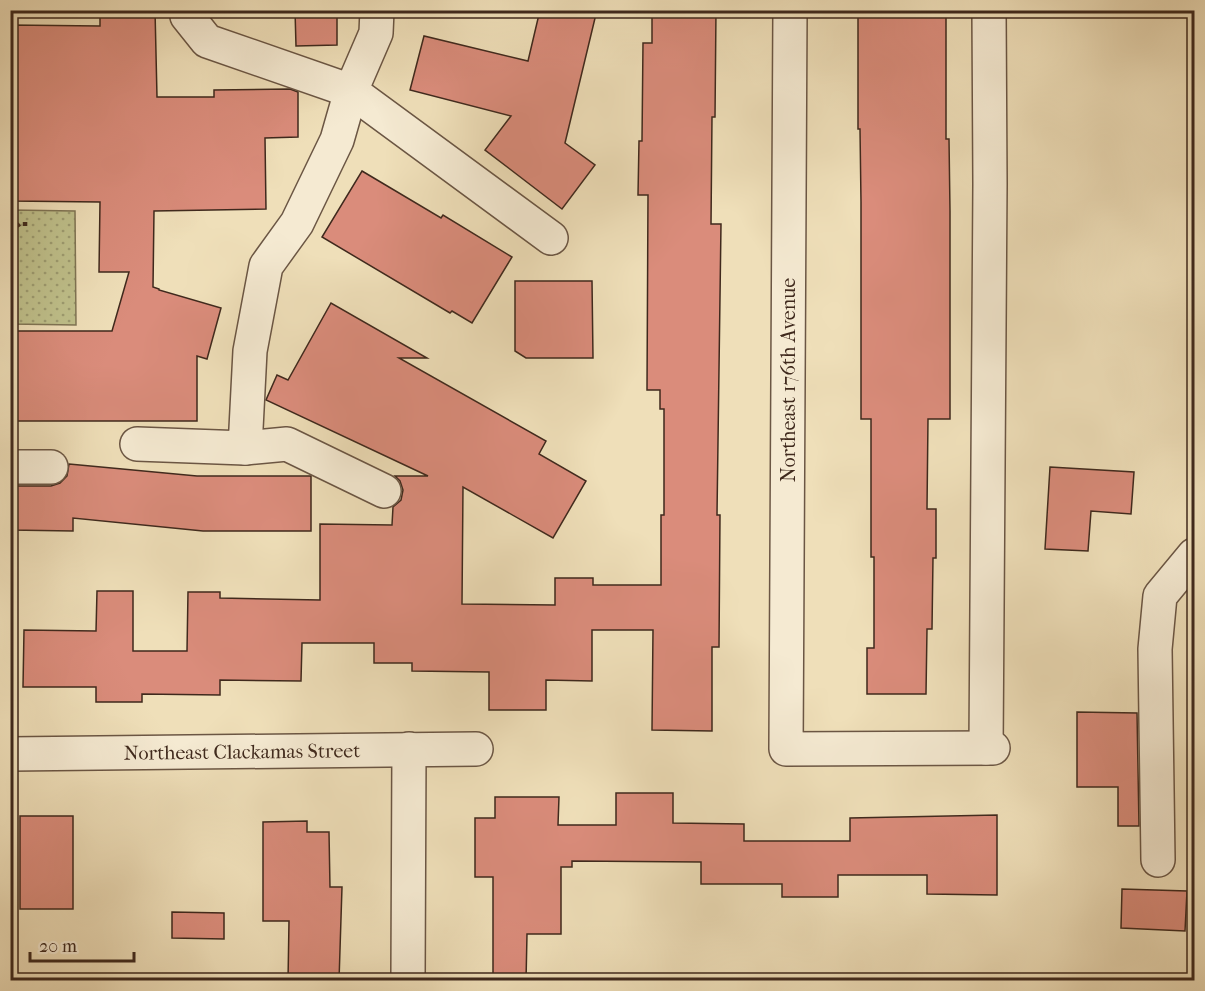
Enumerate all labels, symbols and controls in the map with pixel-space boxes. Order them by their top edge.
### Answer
street label: Northeast 176th Avenue [777,278,800,482]
street label: Northeast Clackamas Street [124,739,360,764]
scale bar [30,925,134,963]
text: 20 m [39,936,77,957]

